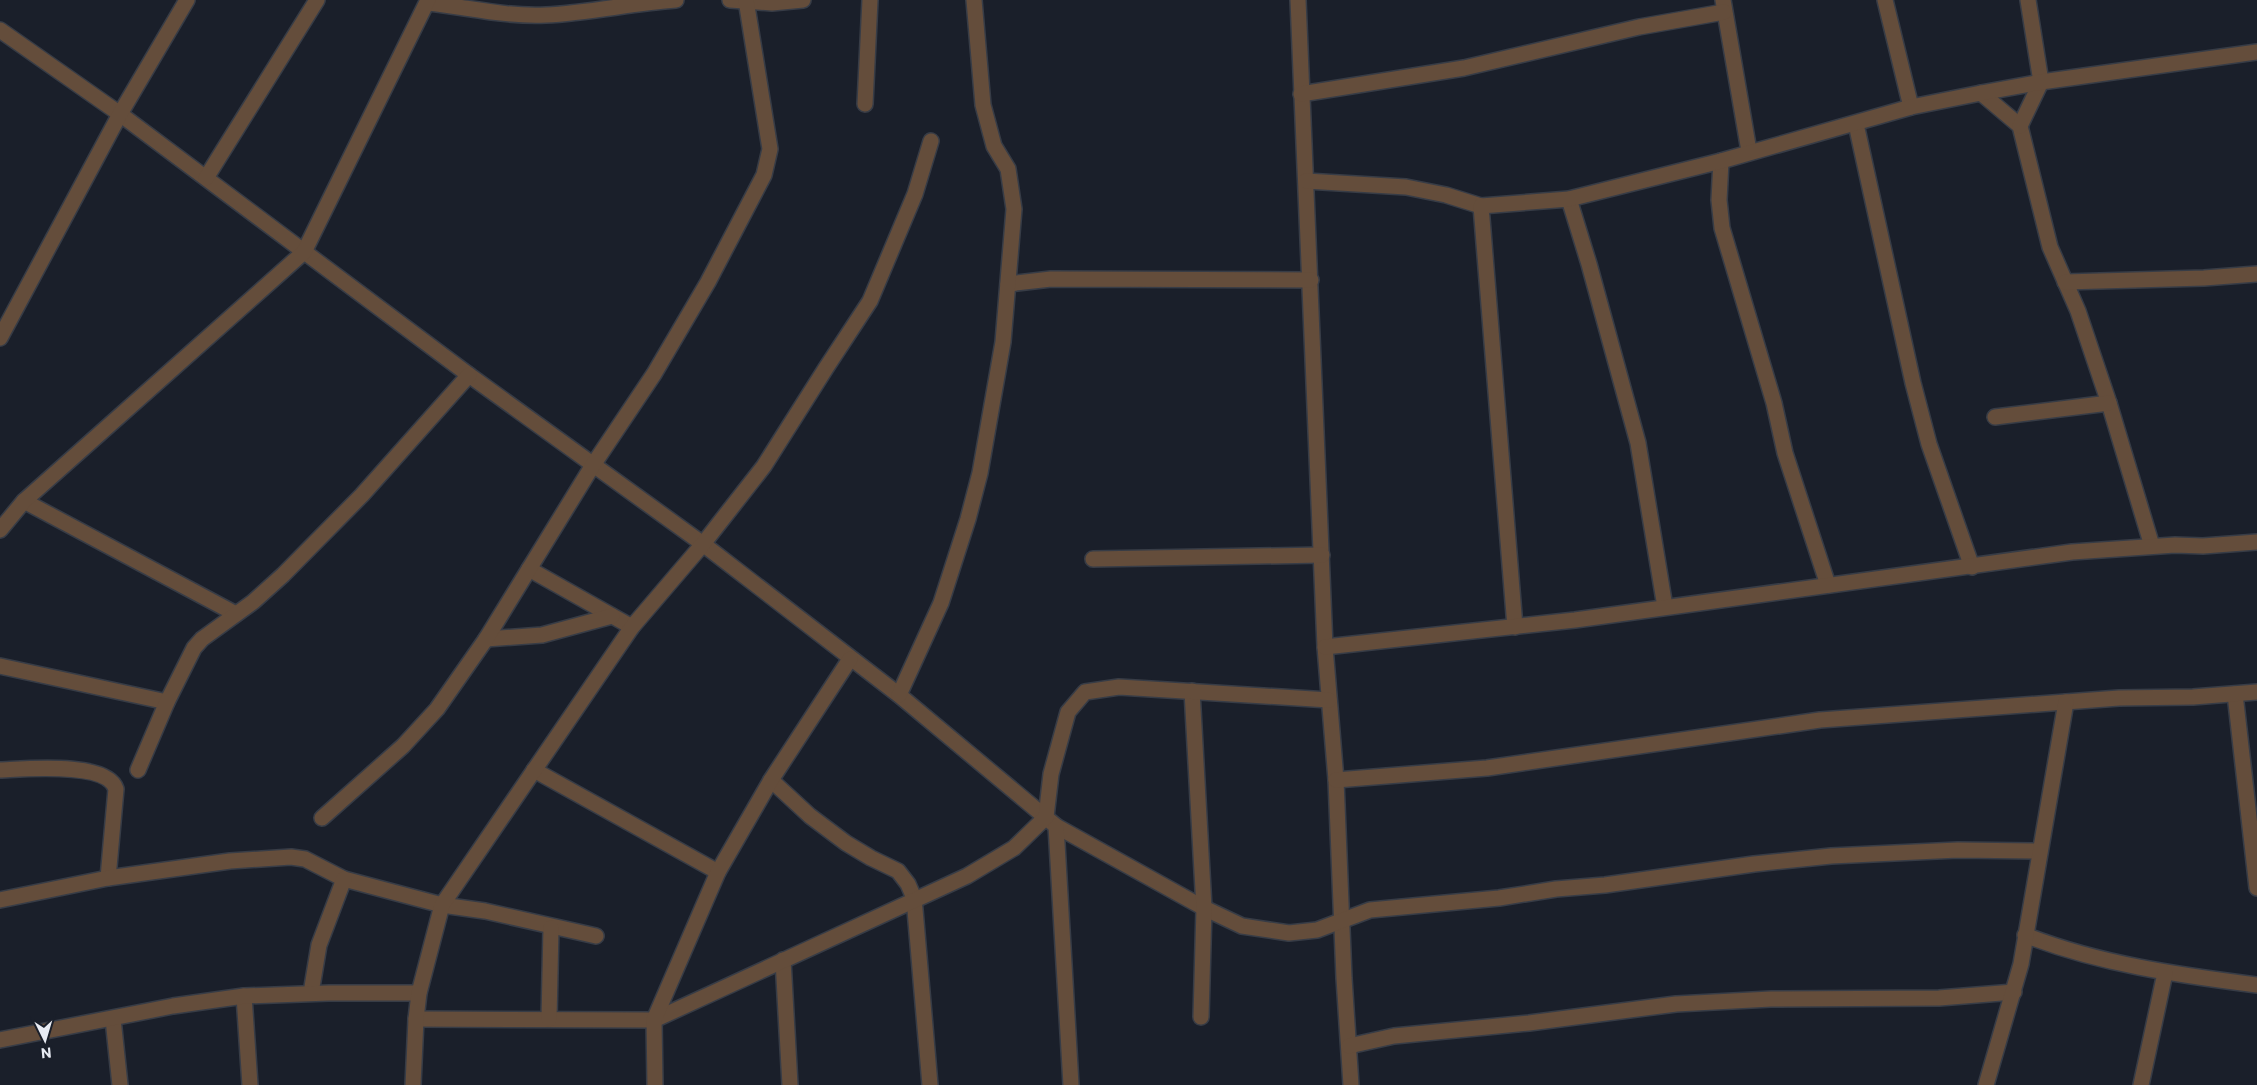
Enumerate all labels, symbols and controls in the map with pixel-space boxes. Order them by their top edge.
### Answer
north arrow [20,1015,70,1065]
text: N [40,1045,52,1062]

